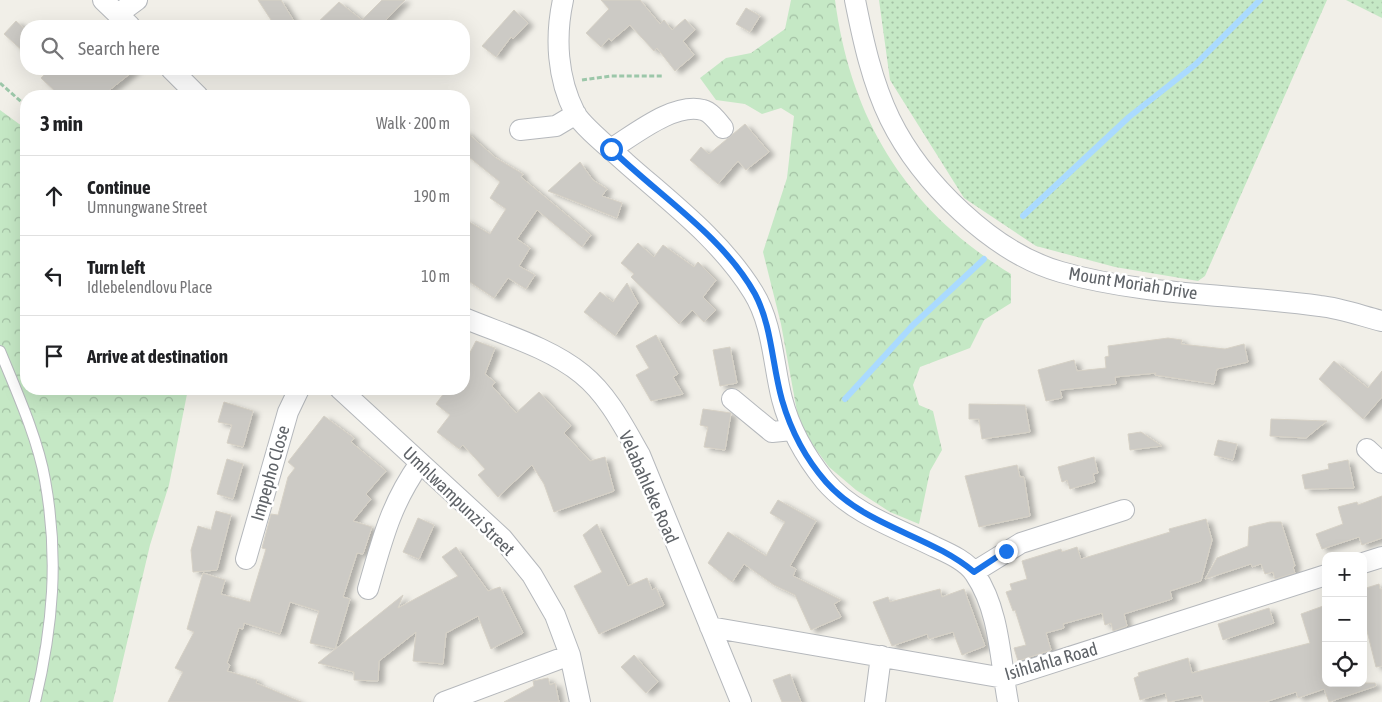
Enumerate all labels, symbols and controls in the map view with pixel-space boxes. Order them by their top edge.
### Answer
search box [20,20,470,75]
icon: search [38,34,66,62]
text: Search here [78,37,160,59]
text: 3 min [40,111,83,135]
text: Walk · 200 m [376,114,450,132]
route start [600,138,623,161]
text: Continue [87,176,151,198]
icon: ahead [40,182,68,210]
text: 190 m [414,187,450,205]
text: Umnungwane Street [87,198,207,216]
text: Turn left [87,256,145,278]
icon: left [40,262,68,290]
street label: Mount Moriah Drive [1067,262,1199,304]
text: 10 m [421,267,450,285]
text: Idlebelendlovu Place [87,278,212,296]
icon: arrive [40,342,68,370]
text: Arrive at destination [87,345,228,367]
street label: Impepho Close [246,423,294,523]
street label: Velabahleke Road [615,428,683,546]
street label: Umhlwampunzi Street [399,442,519,560]
route end [995,540,1018,563]
map controls [1322,552,1367,687]
button: + [1322,552,1367,597]
button: − [1322,597,1367,642]
street label: Isihlahla Road [1002,638,1100,684]
button: locate [1322,642,1367,687]

